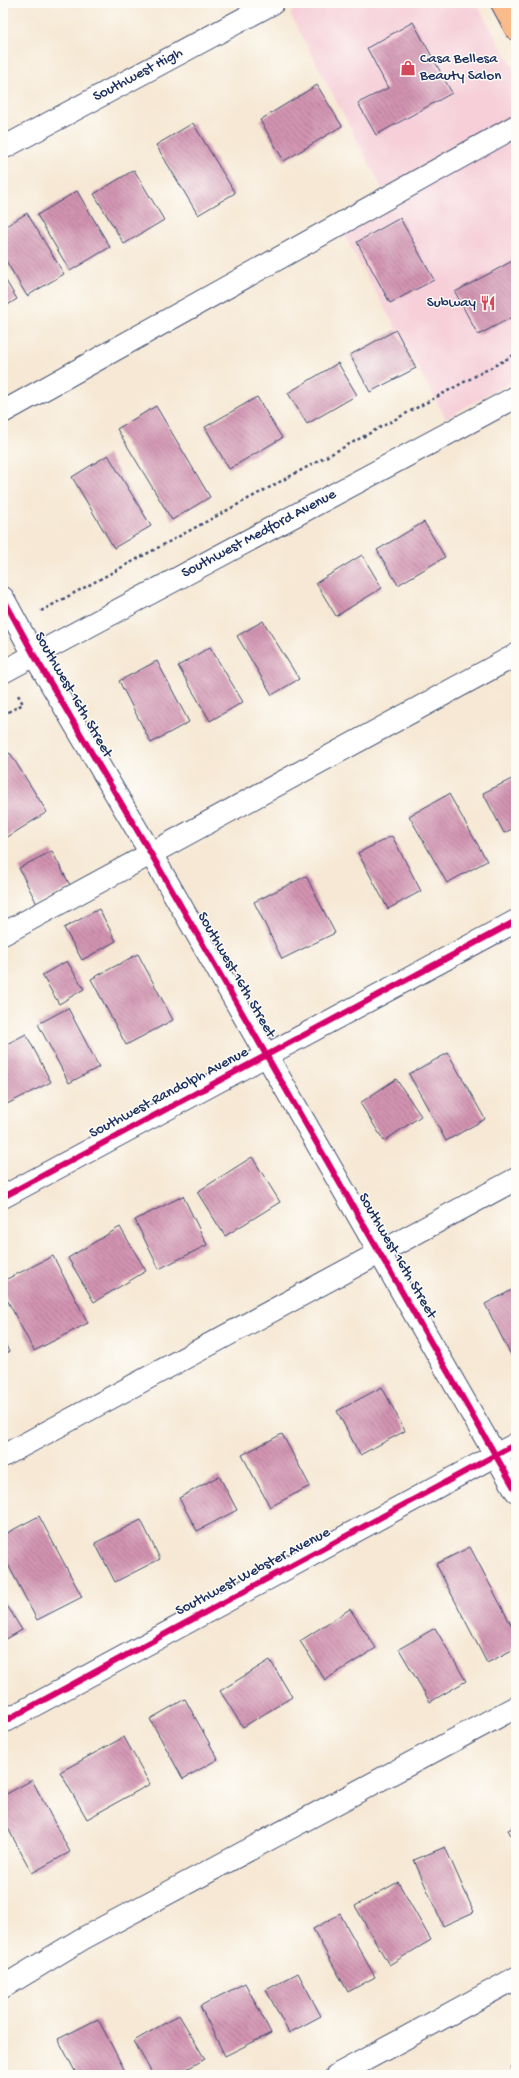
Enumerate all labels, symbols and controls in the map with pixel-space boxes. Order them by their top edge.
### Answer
street label: Southwest High [90,44,186,106]
place label: Casa Bellesa Beauty Salon [419,50,501,85]
shop icon: Casa Bellesa Beauty Salon [399,59,417,77]
place label: Subway [427,294,477,312]
restaurant icon: Subway [479,294,497,312]
street label: Southwest Medford Avenue [179,485,340,582]
street label: Southwest 16th Street [30,629,117,763]
street label: Southwest 16th Street [193,909,280,1043]
street label: Southwest Randolph Avenue [86,1043,252,1143]
street label: Southwest 16th Street [354,1190,441,1324]
street label: Southwest Webster Avenue [173,1523,334,1620]

